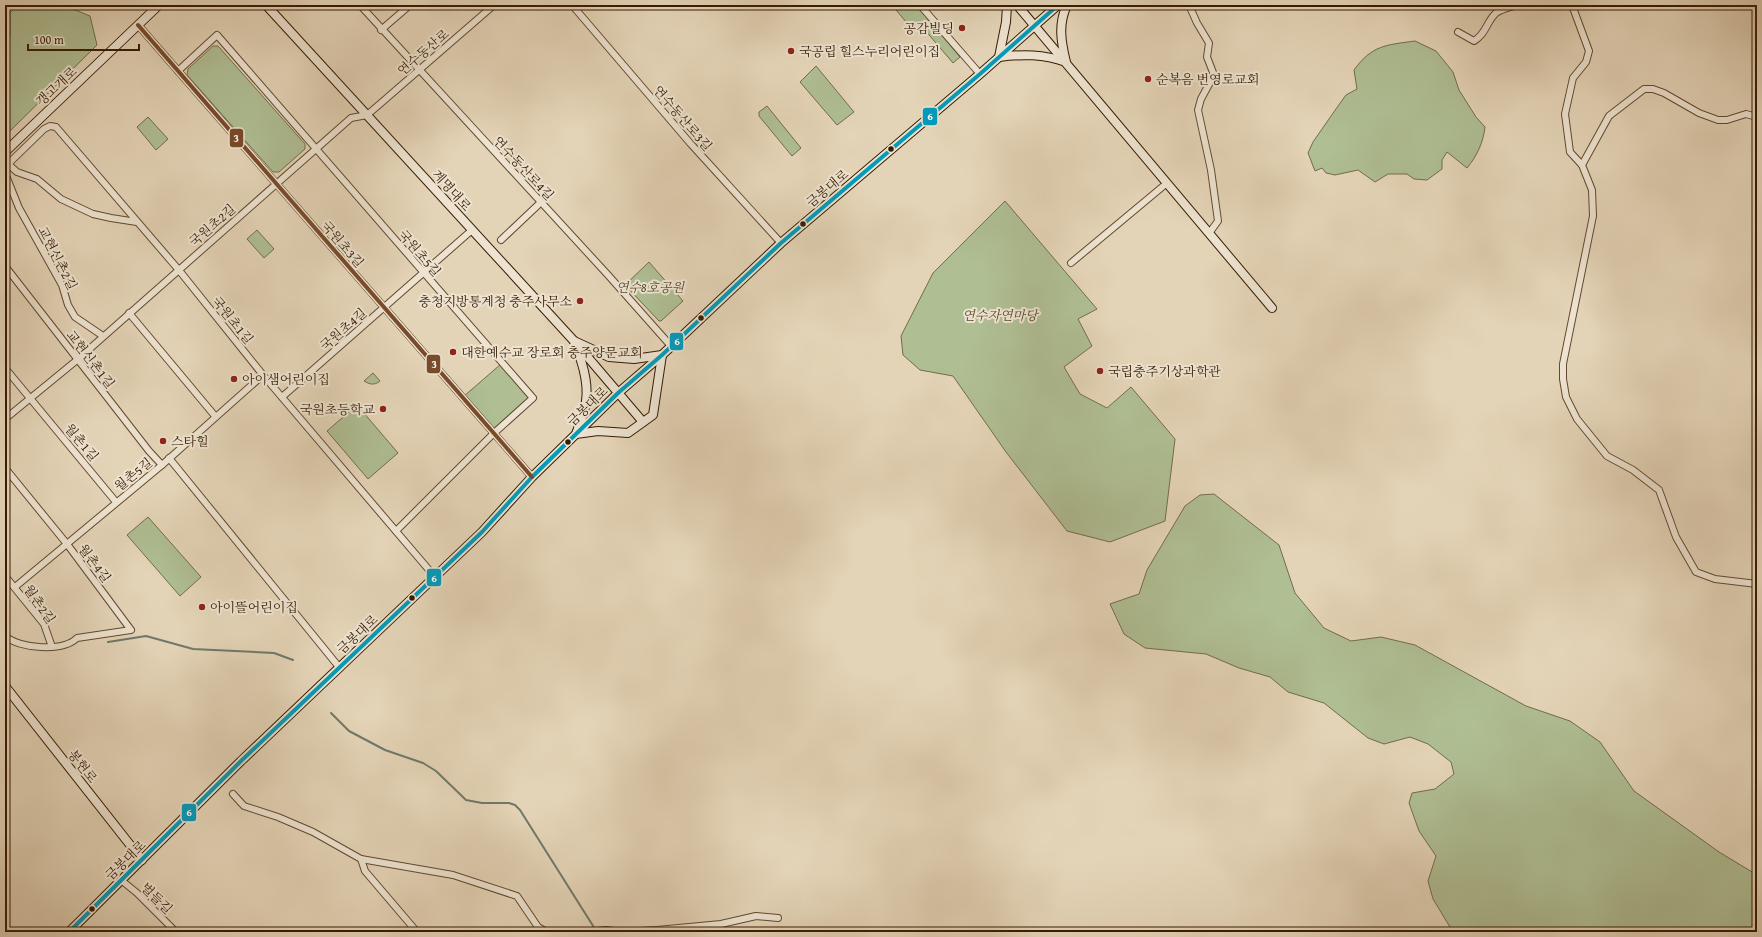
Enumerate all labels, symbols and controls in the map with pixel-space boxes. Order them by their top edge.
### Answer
place label: 공감빌딩 [904,19,954,38]
marker: 공감빌딩 [957,23,967,33]
street label: 연수동산로 [393,24,454,80]
scale bar [28,26,139,52]
text: 100 m [34,31,64,48]
place label: 국공립 힐스누리어린이집 [799,42,940,61]
marker: 국공립 힐스누리어린이집 [786,46,796,56]
street label: 갱고개로 [31,62,82,110]
place label: 순복음 번영로교회 [1156,70,1259,89]
marker: 순복음 번영로교회 [1143,74,1153,84]
street label: 연수동산로3길 [649,81,717,155]
line badge: 6 [922,107,938,126]
text: 6 [927,108,933,124]
line badge: 3 [229,128,244,148]
text: 3 [233,130,239,146]
street label: 연수동산로4길 [489,132,558,205]
unlabelled marker [886,144,896,154]
street label: 계명대로 [428,165,476,216]
street label: 금봉대로 [802,165,853,212]
street label: 국원초2길 [185,200,240,251]
street label: 국원초3길 [317,217,368,272]
unlabelled marker [798,219,808,229]
street label: 교현신촌2길 [33,223,82,293]
street label: 국원초5길 [394,226,445,281]
park label: 연수8호공원 [616,278,686,297]
street label: 국원초1길 [207,292,258,348]
place label: 충청지방통계청 충주사무소 [418,292,572,311]
marker: 충청지방통계청 충주사무소 [575,296,585,306]
street label: 국원초4길 [316,304,371,355]
park label: 연수자연마당 [962,306,1040,325]
unlabelled marker [696,313,706,323]
street label: 교현신촌1길 [62,326,119,392]
line badge: 6 [669,332,684,351]
text: 6 [674,333,680,349]
place label: 대한예수교 장로회 충주양문교회 [461,343,643,362]
marker: 대한예수교 장로회 충주양문교회 [448,347,458,357]
line badge: 3 [426,354,441,374]
text: 3 [431,356,437,372]
place label: 국립충주기상과학관 [1108,362,1221,381]
marker: 국립충주기상과학관 [1095,366,1105,376]
place label: 아이샘어린이집 [242,370,330,389]
marker: 아이샘어린이집 [229,374,239,384]
street label: 금봉대로 [563,382,612,431]
place label: 국원초등학교 [300,400,375,419]
marker: 국원초등학교 [378,404,388,414]
street label: 월촌1길 [60,419,103,465]
place label: 스타힐 [171,432,209,451]
marker: 스타힐 [158,436,168,446]
unlabelled marker [563,437,573,447]
street label: 월촌5길 [110,453,156,496]
street label: 월촌4길 [74,540,115,587]
line badge: 6 [426,568,442,587]
text: 6 [431,570,437,586]
street label: 월촌2길 [19,581,60,628]
unlabelled marker [407,593,417,603]
place label: 아이뜰어린이집 [210,598,298,617]
marker: 아이뜰어린이집 [197,602,207,612]
street label: 금봉대로 [332,610,383,658]
street label: 봉현로 [64,746,102,787]
line badge: 6 [181,803,197,822]
text: 6 [186,804,192,820]
street label: 금봉대로 [101,836,150,885]
street label: 벌들길 [136,878,177,918]
unlabelled marker [87,904,97,914]

